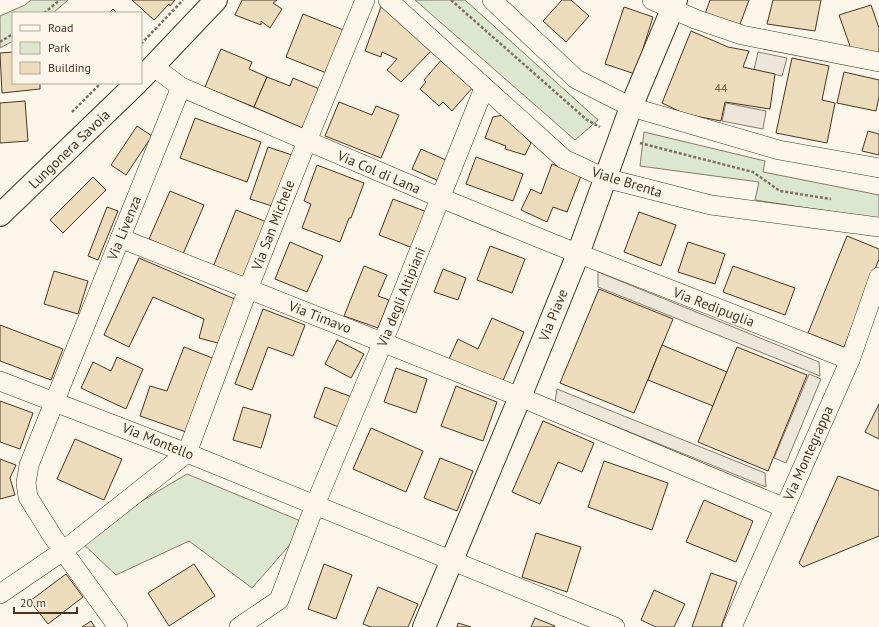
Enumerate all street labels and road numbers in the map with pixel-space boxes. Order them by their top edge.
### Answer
street label: Lungonera Savoia [24,105,114,192]
street label: Via Col di Lana [334,146,423,198]
street label: Viale Brenta [589,162,665,201]
street label: Via San Michele [247,177,298,274]
street label: Via Livenza [103,193,145,264]
street label: Via degli Altipiani [372,244,429,350]
street label: Via Redipuglia [670,283,757,331]
street label: Via Piave [534,286,572,345]
street label: Via Timavo [285,296,354,337]
street label: Via Montegrappa [779,403,837,504]
street label: Via Montello [118,418,197,464]

